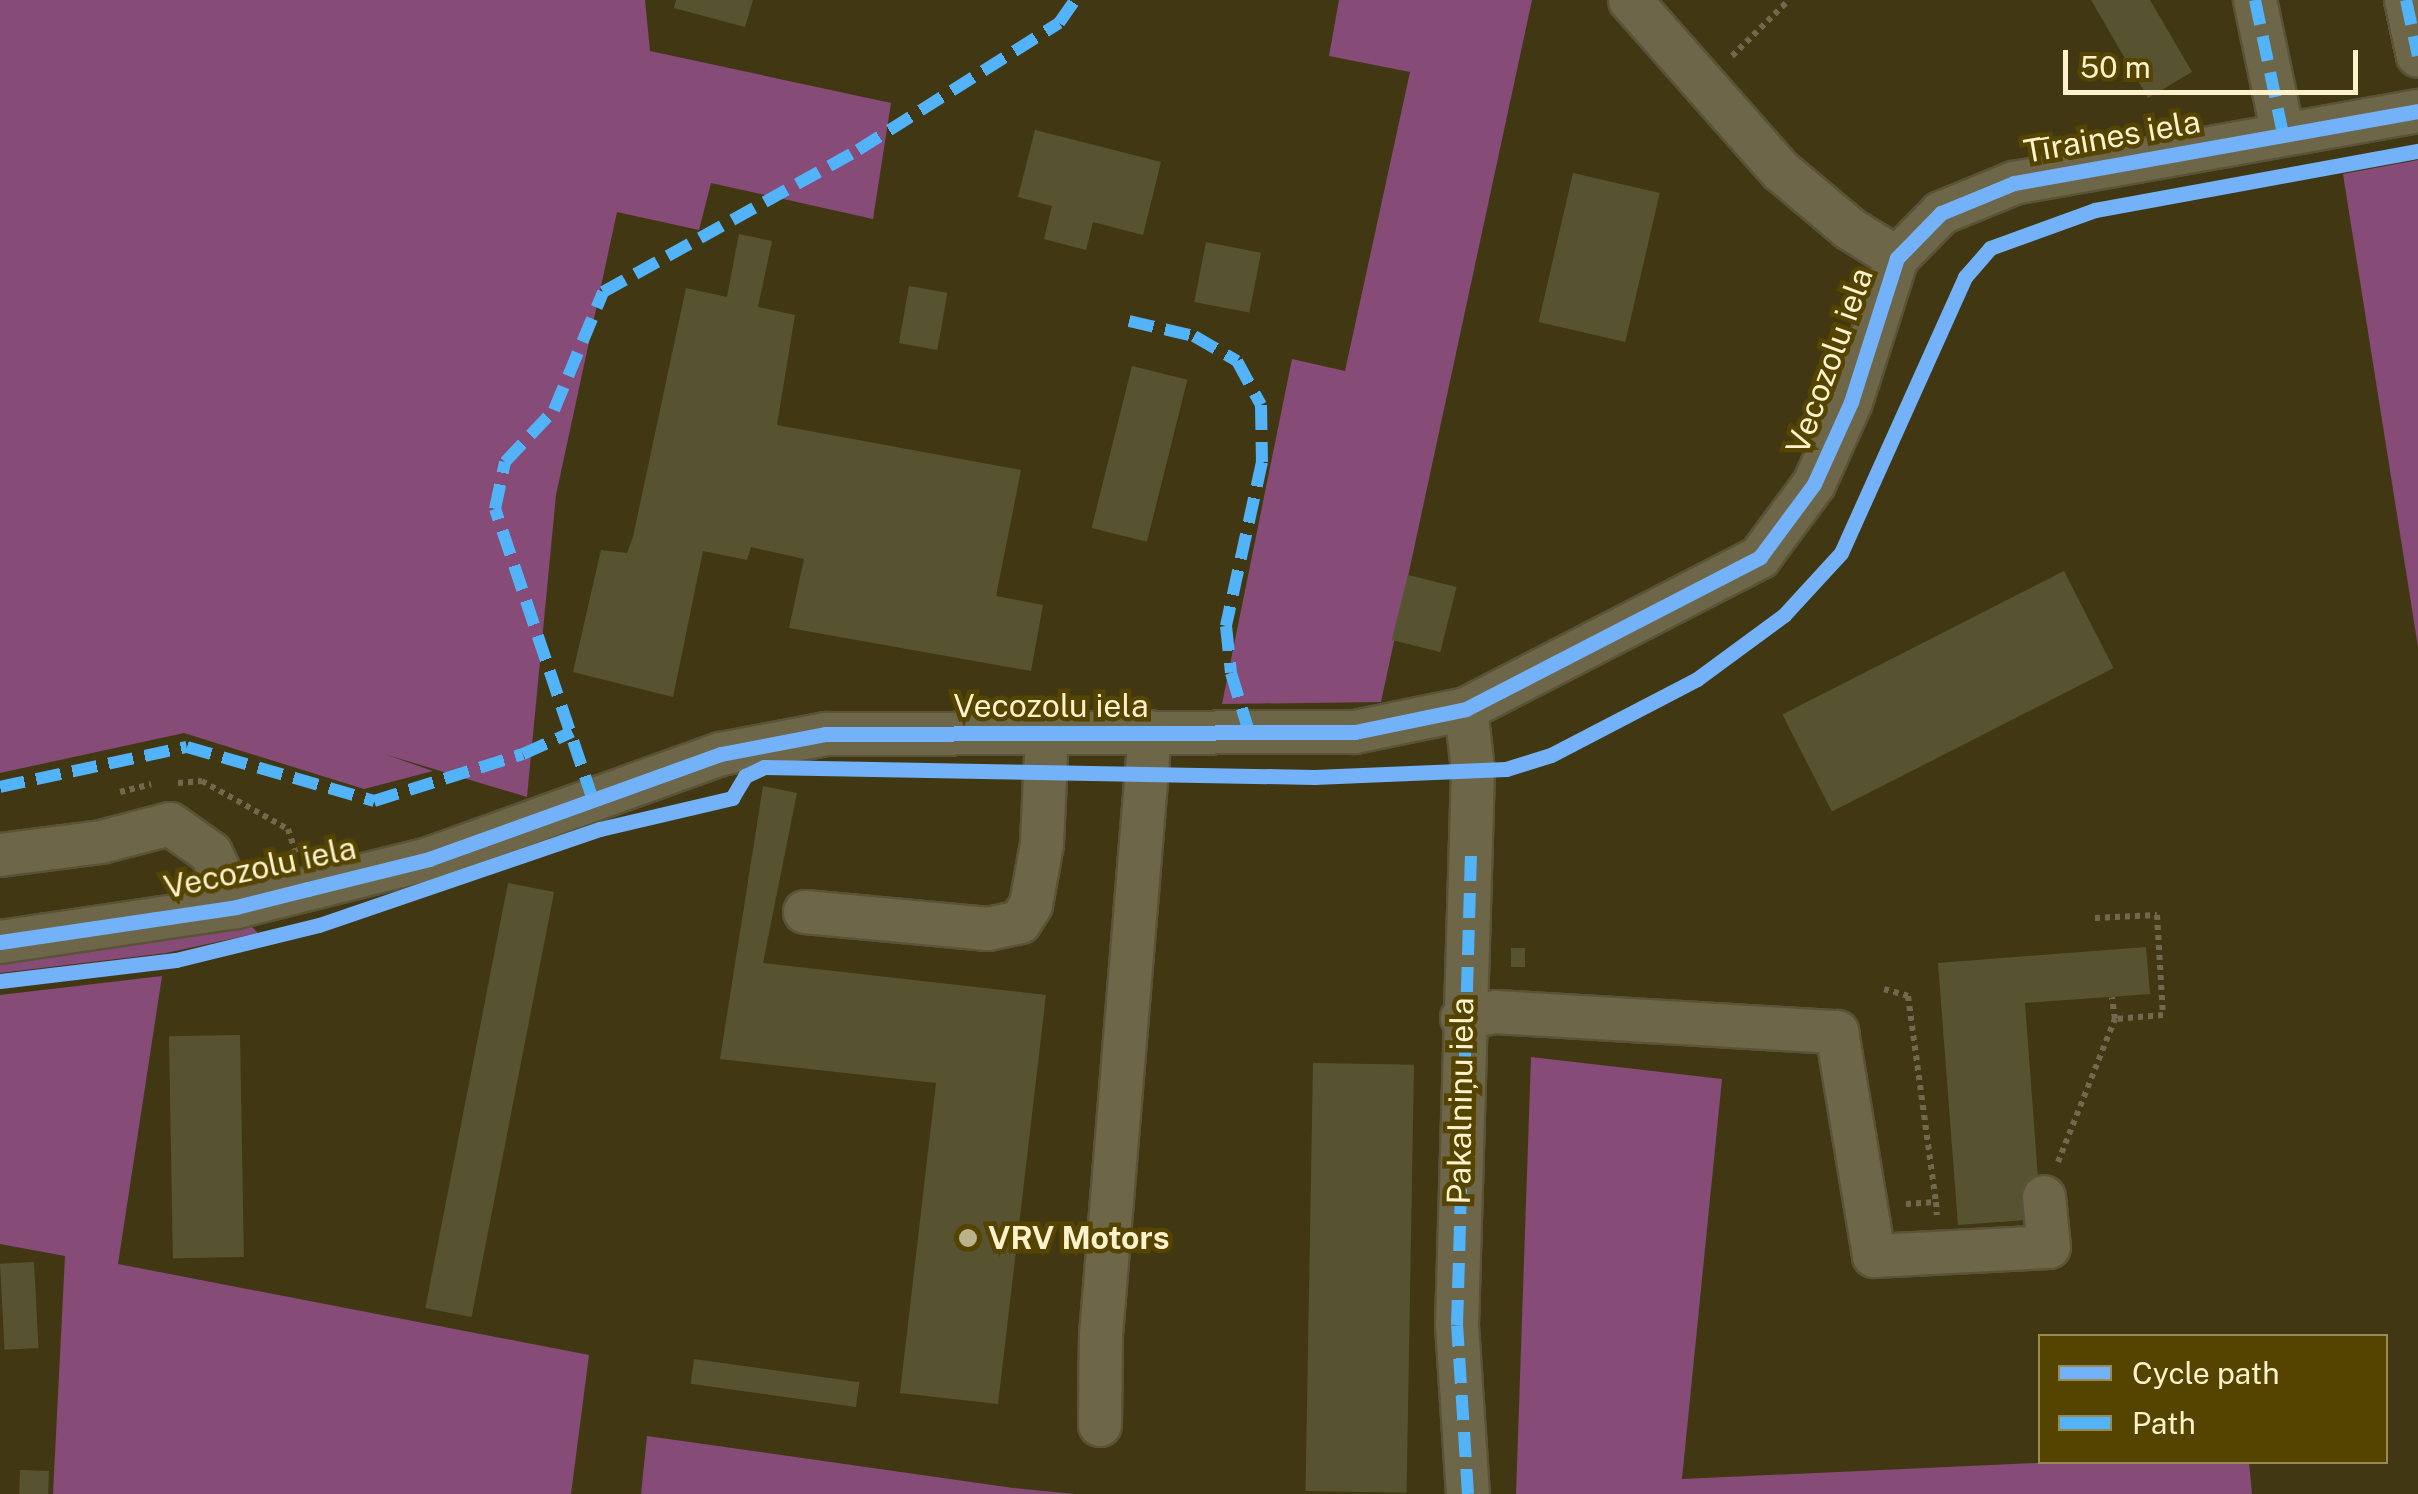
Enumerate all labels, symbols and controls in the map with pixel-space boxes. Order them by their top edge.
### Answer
scale bar [2068,30,2363,92]
text: 50 m [2080,49,2151,85]
street label: Tīraines iela [2021,103,2203,171]
street label: Vecozolu iela [1779,263,1881,459]
street label: Vecozolu iela [953,687,1149,725]
street label: Vecozolu iela [160,829,360,907]
street label: Pakalniņu iela [1440,997,1482,1205]
place label: VRV Motors [988,1219,1170,1257]
marker: VRV Motors [957,1227,979,1249]
legend [2038,1334,2388,1464]
text: Cycle path [2132,1355,2280,1391]
text: Path [2132,1405,2196,1441]

